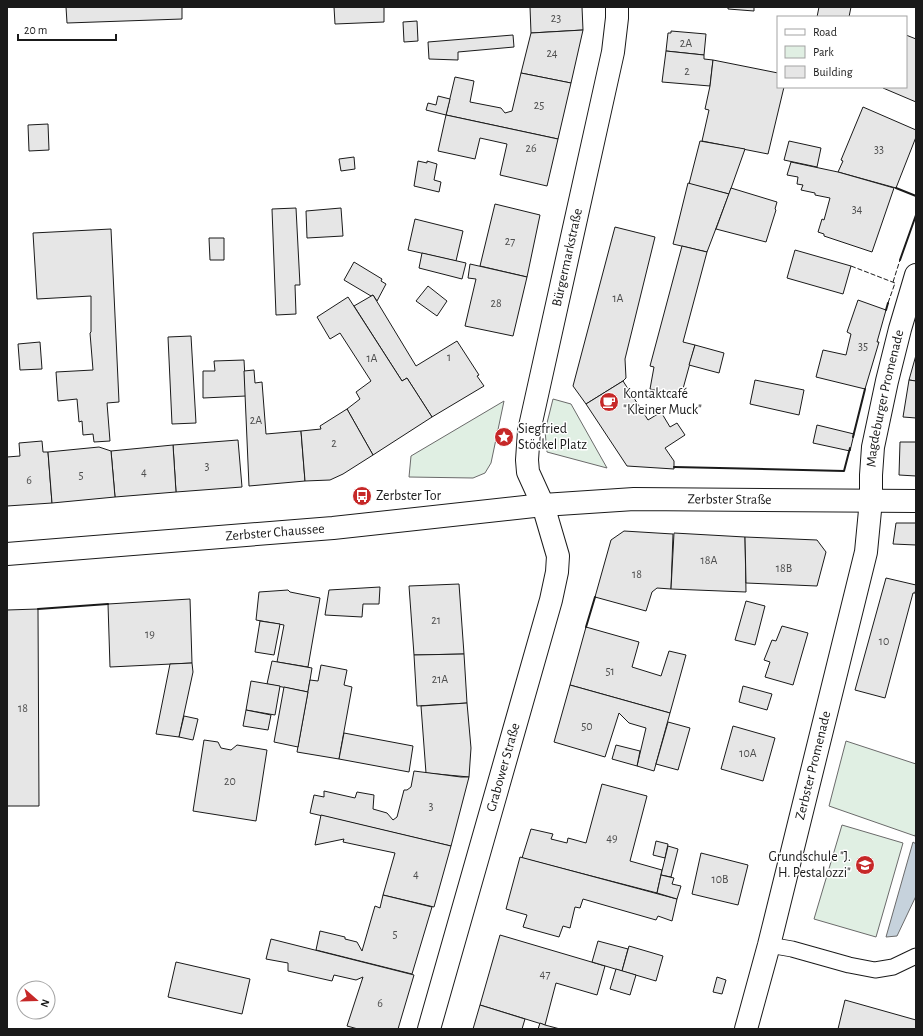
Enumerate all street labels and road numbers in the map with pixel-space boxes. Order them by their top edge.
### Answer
street label: Bürgermarkstraße [550,207,585,308]
street label: Magdeburger Promenade [865,328,907,468]
street label: Zerbster Straße [687,492,772,507]
street label: Zerbster Chaussee [225,522,325,544]
street label: Zerbster Promenade [793,710,833,821]
street label: Grabower Straße [484,721,523,813]

